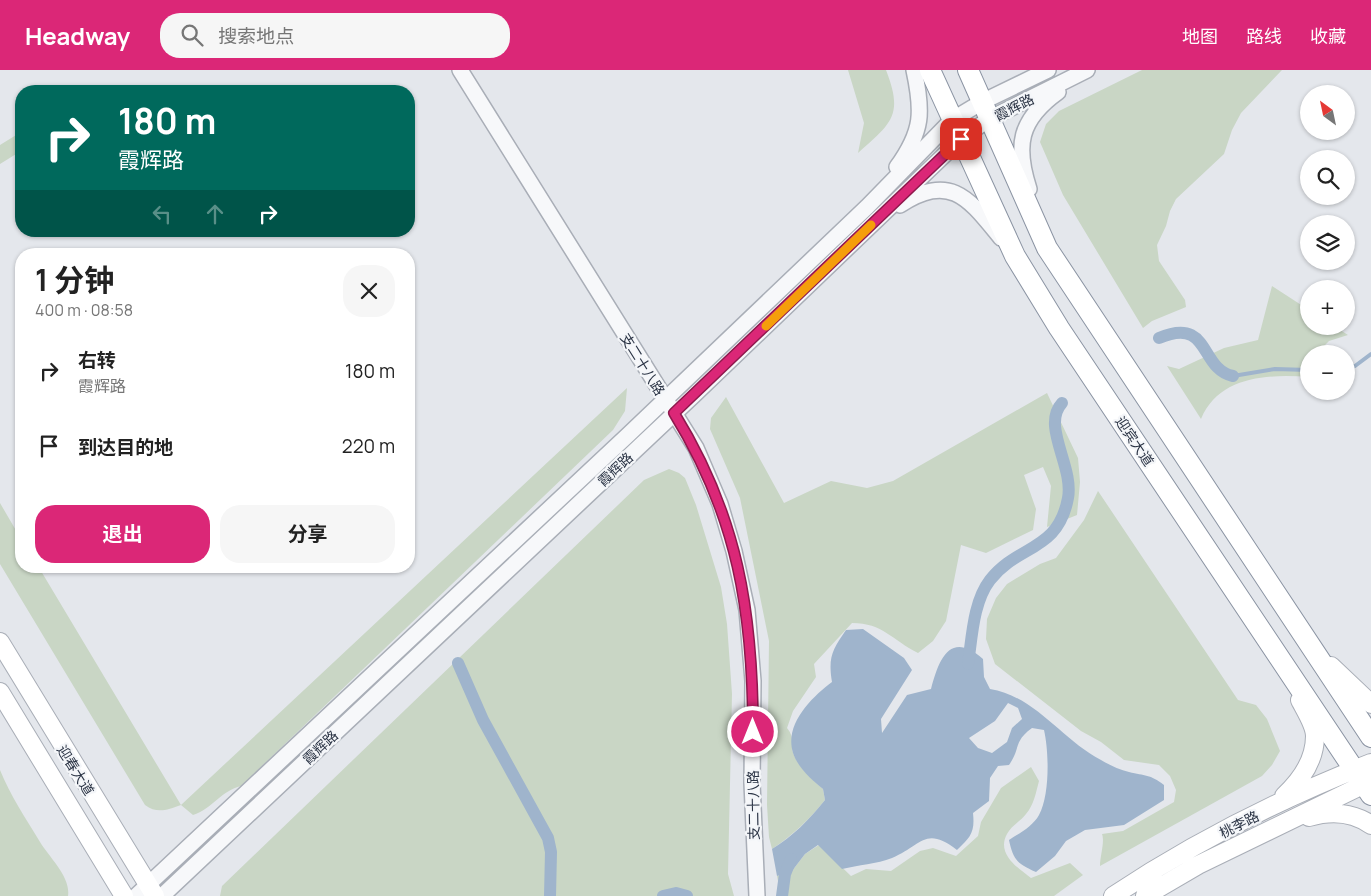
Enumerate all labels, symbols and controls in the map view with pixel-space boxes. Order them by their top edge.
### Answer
search box [160,13,510,58]
text: Headway [25,19,130,52]
icon: search [178,21,206,49]
text: 搜索地点 [218,23,294,49]
text: 地图 [1182,24,1218,48]
text: 路线 [1246,24,1282,48]
text: 收藏 [1310,24,1346,48]
north arrow [1300,85,1355,140]
map controls [1300,85,1355,400]
street label: 霞辉路 [991,89,1037,125]
text: 180 m [118,97,216,145]
icon: right [35,105,100,170]
pin [940,118,982,160]
icon: arrive [947,125,975,153]
text: 霞辉路 [118,145,184,175]
button: search [1300,150,1355,205]
icon: left [148,200,176,228]
icon: ahead [201,200,229,228]
icon: right [254,200,282,228]
button: layers [1300,215,1355,270]
text: 1 分钟 [35,259,114,300]
button: close [343,265,395,317]
button: + [1300,280,1355,335]
text: 400 m · 08:58 [35,299,133,321]
street label: 支二十八路 [616,329,670,399]
button: − [1300,345,1355,400]
text: 右转 [78,347,116,373]
icon: right [35,357,63,385]
text: 180 m [345,358,395,384]
text: 霞辉路 [78,375,126,397]
street label: 迎宾大道 [1111,412,1159,470]
icon: arrive [35,432,63,460]
text: 220 m [342,433,395,459]
text: 到达目的地 [78,434,173,460]
street label: 霞辉路 [593,448,637,490]
button: 退出 [35,505,210,563]
button: 分享 [220,505,395,563]
position arrow [726,705,778,757]
street label: 霞辉路 [298,726,342,768]
street label: 迎春大道 [53,741,99,799]
street label: 支二十八路 [743,770,763,840]
street label: 桃李路 [1216,806,1262,842]

